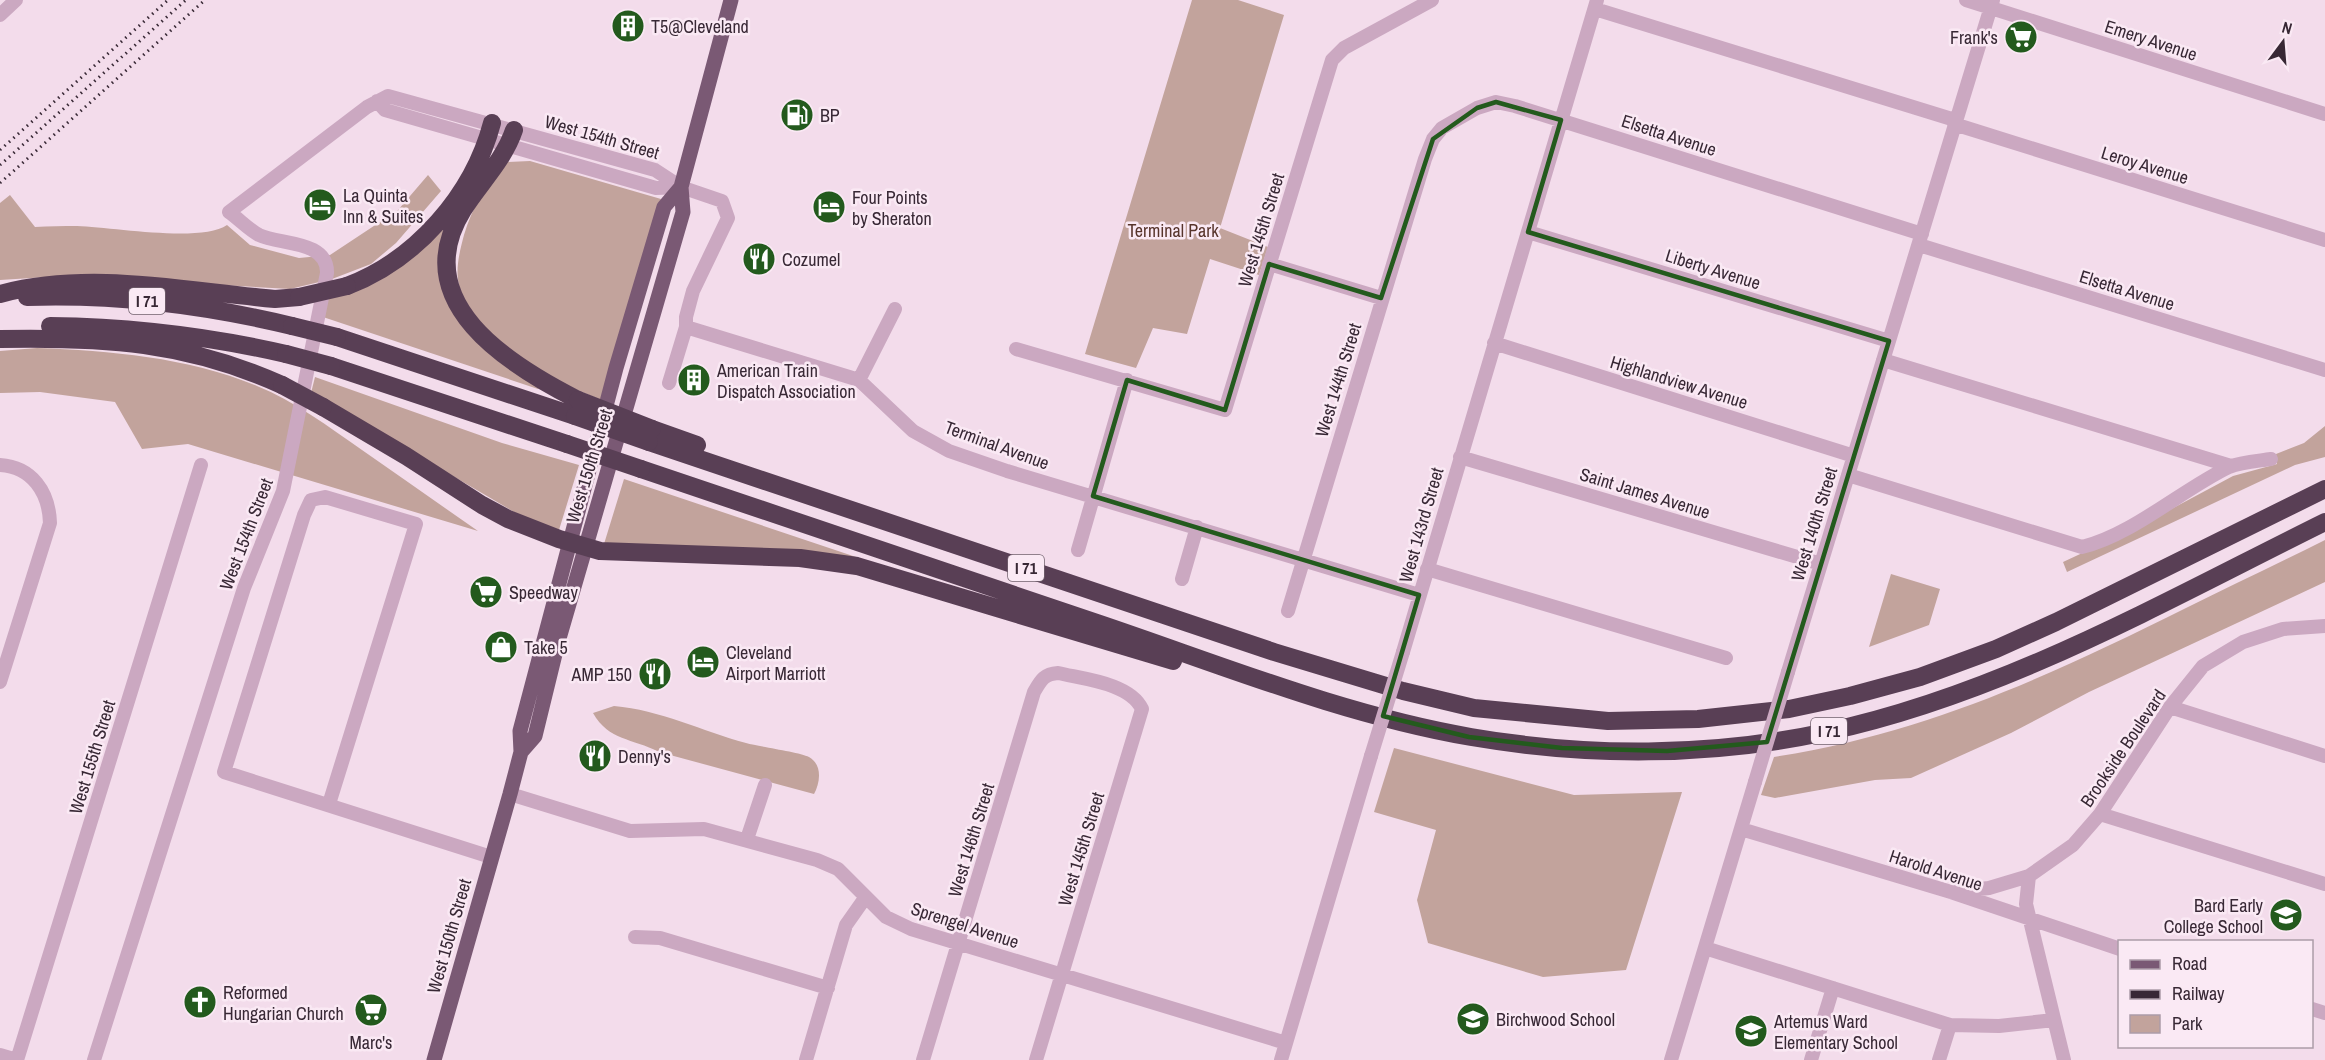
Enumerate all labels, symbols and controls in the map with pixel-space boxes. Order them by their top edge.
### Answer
building icon: T5@Cleveland [610,8,646,44]
north arrow [2253,12,2313,72]
street label: Emery Avenue [2102,13,2200,67]
place label: T5@Cleveland [651,14,749,39]
text: N [2280,16,2295,39]
supermarket icon: Frank's [2003,19,2039,55]
place label: Frank's [1950,25,1998,50]
fuel station icon: BP [779,97,815,133]
place label: BP [820,103,840,128]
street label: Elsetta Avenue [1618,108,1720,162]
street label: West 154th Street [542,109,662,165]
street label: Leroy Avenue [2098,140,2192,190]
street label: West 145th Street [1232,170,1290,290]
place label: La Quinta Inn & Suites [343,183,423,229]
place label: Four Points by Sheraton [852,185,932,231]
hotel icon: La Quinta Inn & Suites [302,187,338,223]
hotel icon: Four Points by Sheraton [811,189,847,225]
park label: Terminal Park [1127,218,1219,243]
restaurant icon: Cozumel [741,241,777,277]
street label: Liberty Avenue [1662,243,1764,295]
place label: Cozumel [782,247,840,272]
street label: Elsetta Avenue [2076,264,2178,316]
road number: I 71 [129,288,165,314]
street label: West 144th Street [1309,320,1367,440]
street label: Highlandview Avenue [1607,349,1751,415]
place label: American Train Dispatch Association [716,358,856,404]
building icon: American Train Dispatch Association [676,362,712,398]
street label: West 150th Street [560,406,618,526]
street label: Terminal Avenue [941,414,1053,476]
street label: Saint James Avenue [1577,461,1713,525]
street label: West 143rd Street [1393,464,1449,586]
street label: West 140th Street [1785,464,1843,584]
street label: West 154th Street [213,474,279,594]
road number: I 71 [1008,555,1044,581]
supermarket icon: Speedway [468,574,504,610]
place label: Speedway [509,580,579,605]
shop icon: Take 5 [483,629,519,665]
place label: Take 5 [524,635,568,660]
place label: Cleveland Airport Marriott [725,640,825,686]
hotel icon: Cleveland Airport Marriott [685,644,721,680]
restaurant icon: AMP 150 [637,656,673,692]
place label: AMP 150 [571,662,632,687]
street label: Brookside Boulevard [2074,684,2172,812]
street label: West 155th Street [63,697,121,817]
road number: I 71 [1811,718,1847,744]
restaurant icon: Denny's [577,738,613,774]
place label: Denny's [618,744,671,769]
street label: West 146th Street [942,780,1000,900]
street label: West 145th Street [1052,789,1110,909]
street label: Harold Avenue [1886,843,1986,897]
street label: West 150th Street [421,876,477,996]
place label: Bard Early College School [2164,893,2264,939]
street label: Sprengel Avenue [908,896,1022,954]
school or university icon: Bard Early College School [2268,897,2304,933]
legend [2118,940,2313,1048]
text: Road [2172,951,2207,976]
place label: Reformed Hungarian Church [223,980,344,1026]
text: Railway [2172,981,2225,1006]
church icon: Reformed Hungarian Church [182,984,218,1020]
supermarket icon: Marc's [353,992,389,1028]
school or university icon: Birchwood School [1455,1001,1491,1037]
place label: Birchwood School [1496,1007,1615,1032]
place label: Artemus Ward Elementary School [1773,1009,1898,1055]
text: Park [2172,1011,2203,1036]
school or university icon: Artemus Ward Elementary School [1733,1013,1769,1049]
place label: Marc's [349,1030,393,1055]

